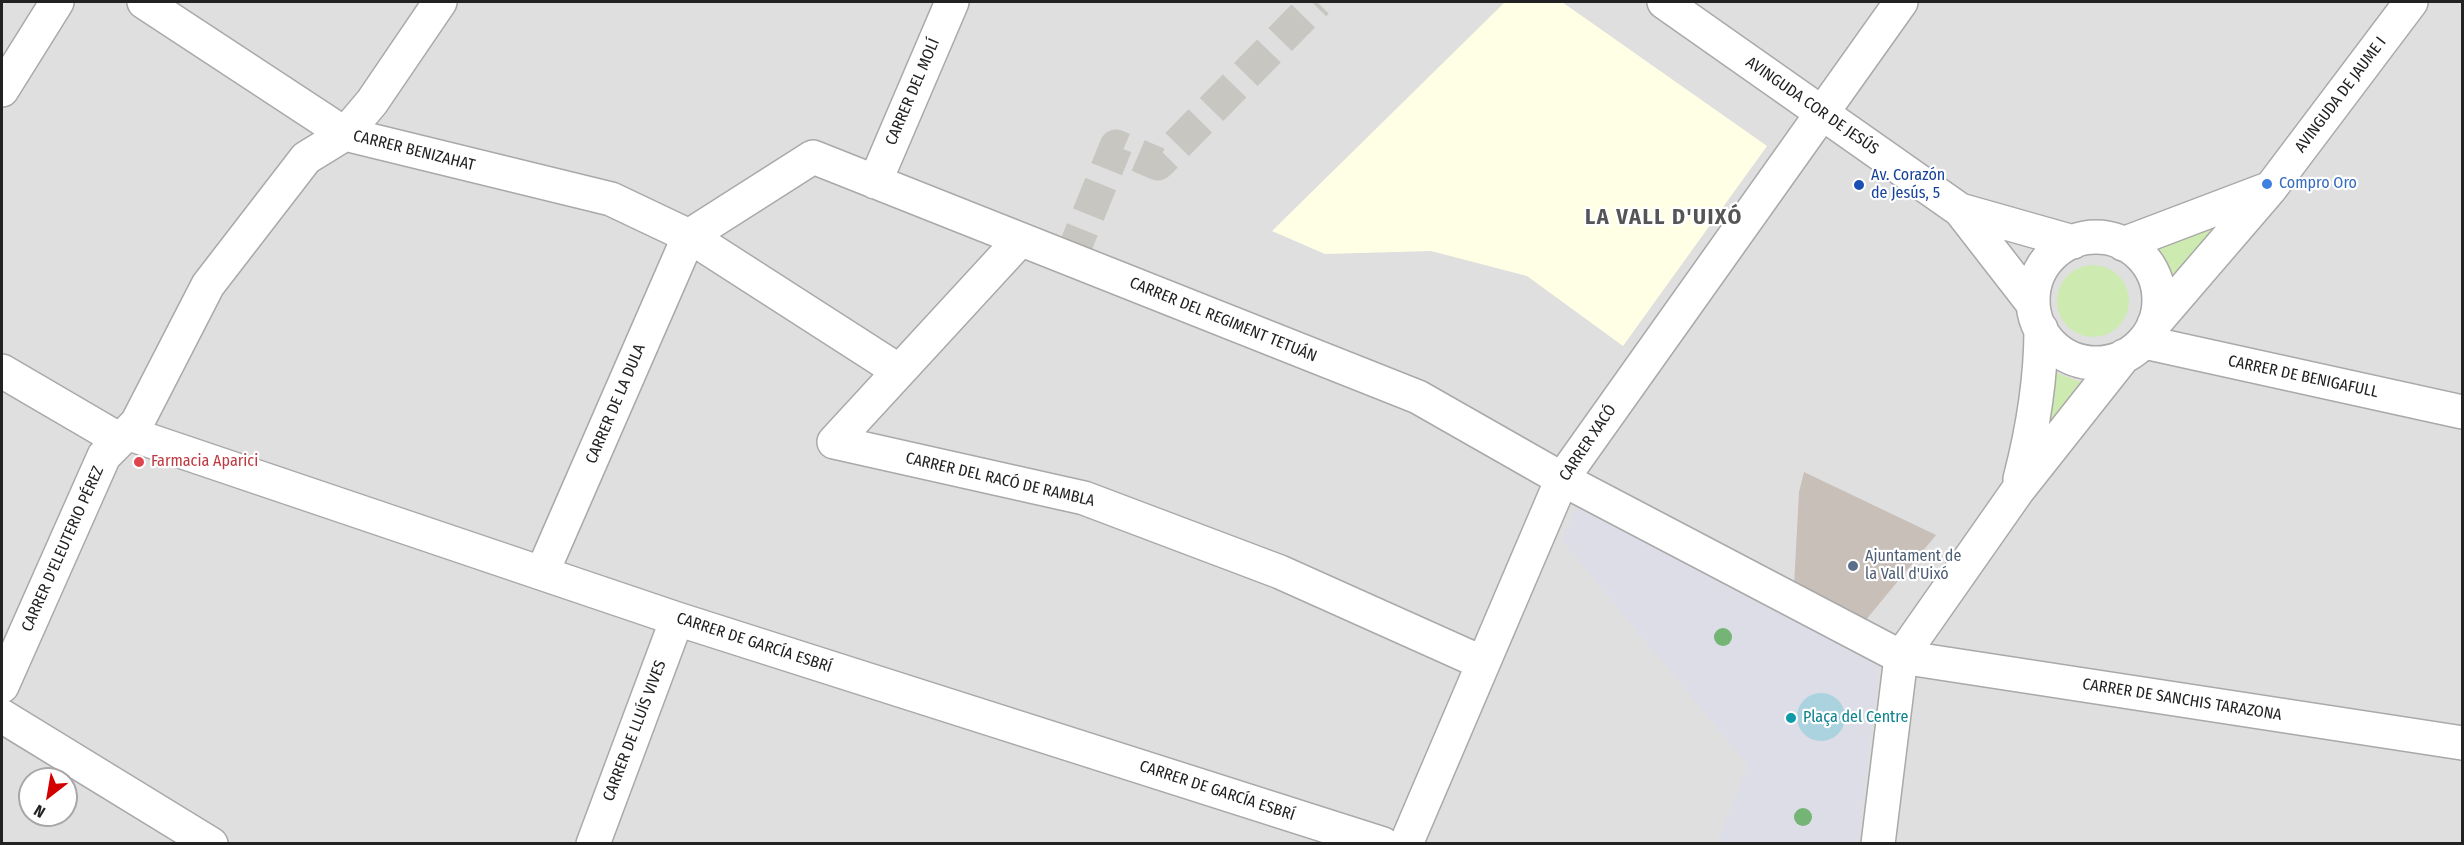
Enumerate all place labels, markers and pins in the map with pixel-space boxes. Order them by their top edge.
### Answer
place label: Av. Corazón de Jesús, 5 [1871,166,1945,204]
place label: Compro Oro [2279,174,2357,194]
marker: Compro Oro [2260,177,2274,191]
marker: Av. Corazón de Jesús, 5 [1852,178,1866,192]
place label: Farmacia Aparici [151,452,258,472]
marker: Farmacia Aparici [132,455,146,469]
place label: Ajuntament de la Vall d'Uixó [1865,547,1961,585]
marker: Ajuntament de la Vall d'Uixó [1846,559,1860,573]
place label: Plaça del Centre [1803,708,1908,728]
marker: Plaça del Centre [1784,711,1798,725]

